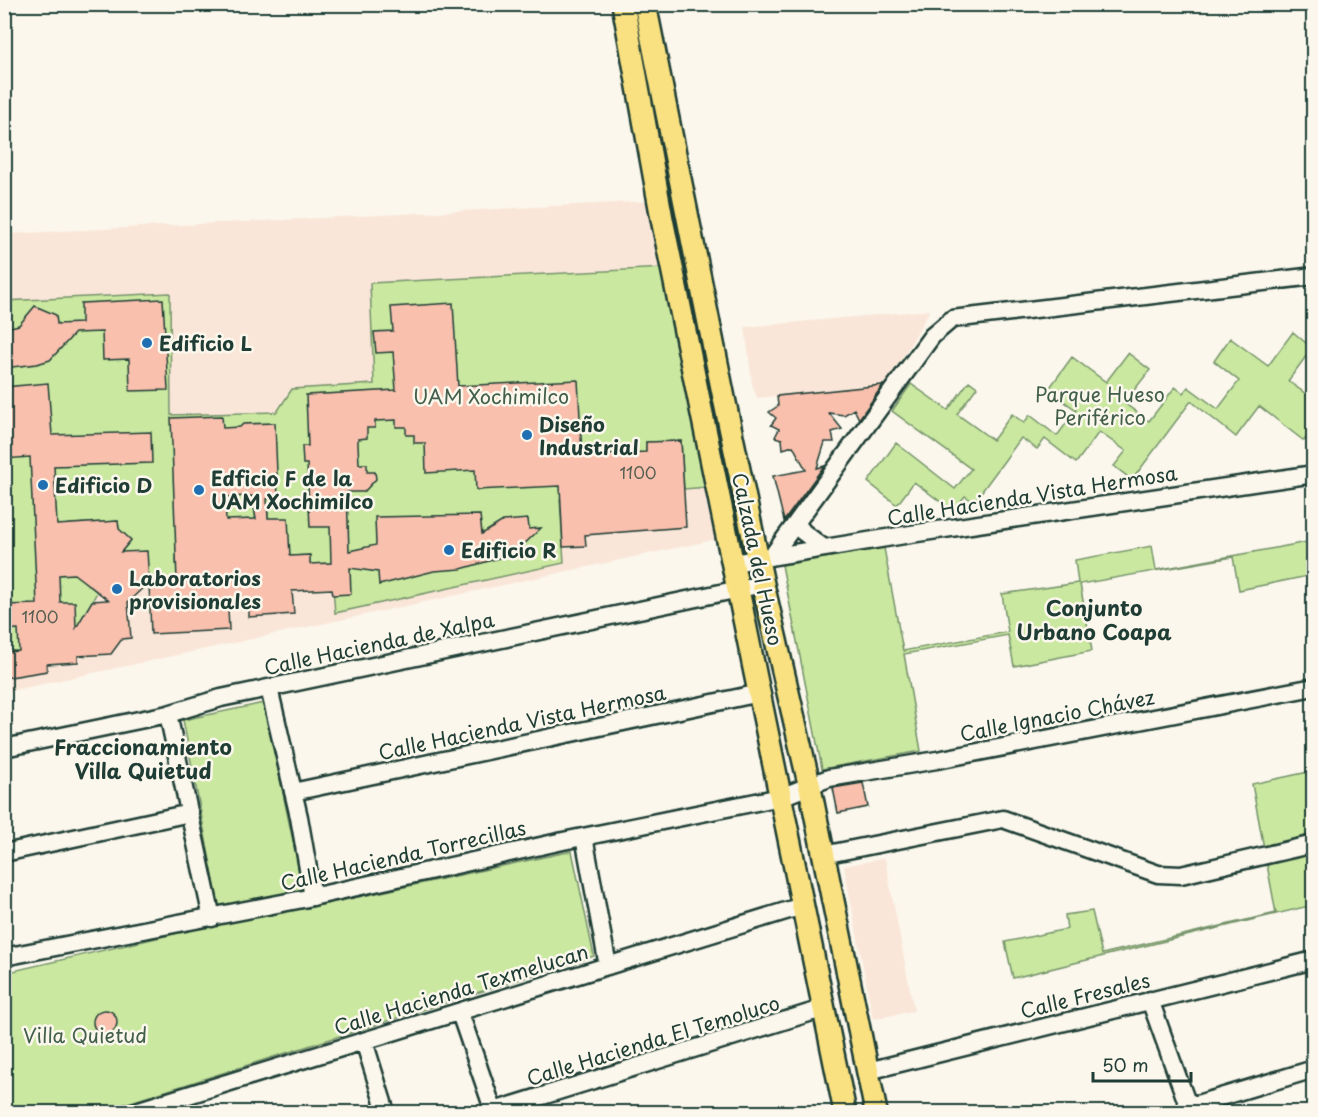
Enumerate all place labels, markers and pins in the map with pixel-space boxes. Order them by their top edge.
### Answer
place label: Edificio L [159,328,252,358]
marker: Edificio L [140,336,154,350]
place label: Diseño Industrial [539,409,639,462]
marker: Diseño Industrial [520,428,534,442]
place label: Edficio F de la UAM Xochimilco [211,463,373,516]
place label: Edificio D [55,470,152,500]
marker: Edificio D [36,478,50,492]
marker: Edficio F de la UAM Xochimilco [192,483,206,497]
place label: Edificio R [461,535,556,565]
marker: Edificio R [442,543,456,557]
place label: Laboratorios provisionales [129,563,262,616]
marker: Laboratorios provisionales [110,582,124,596]

